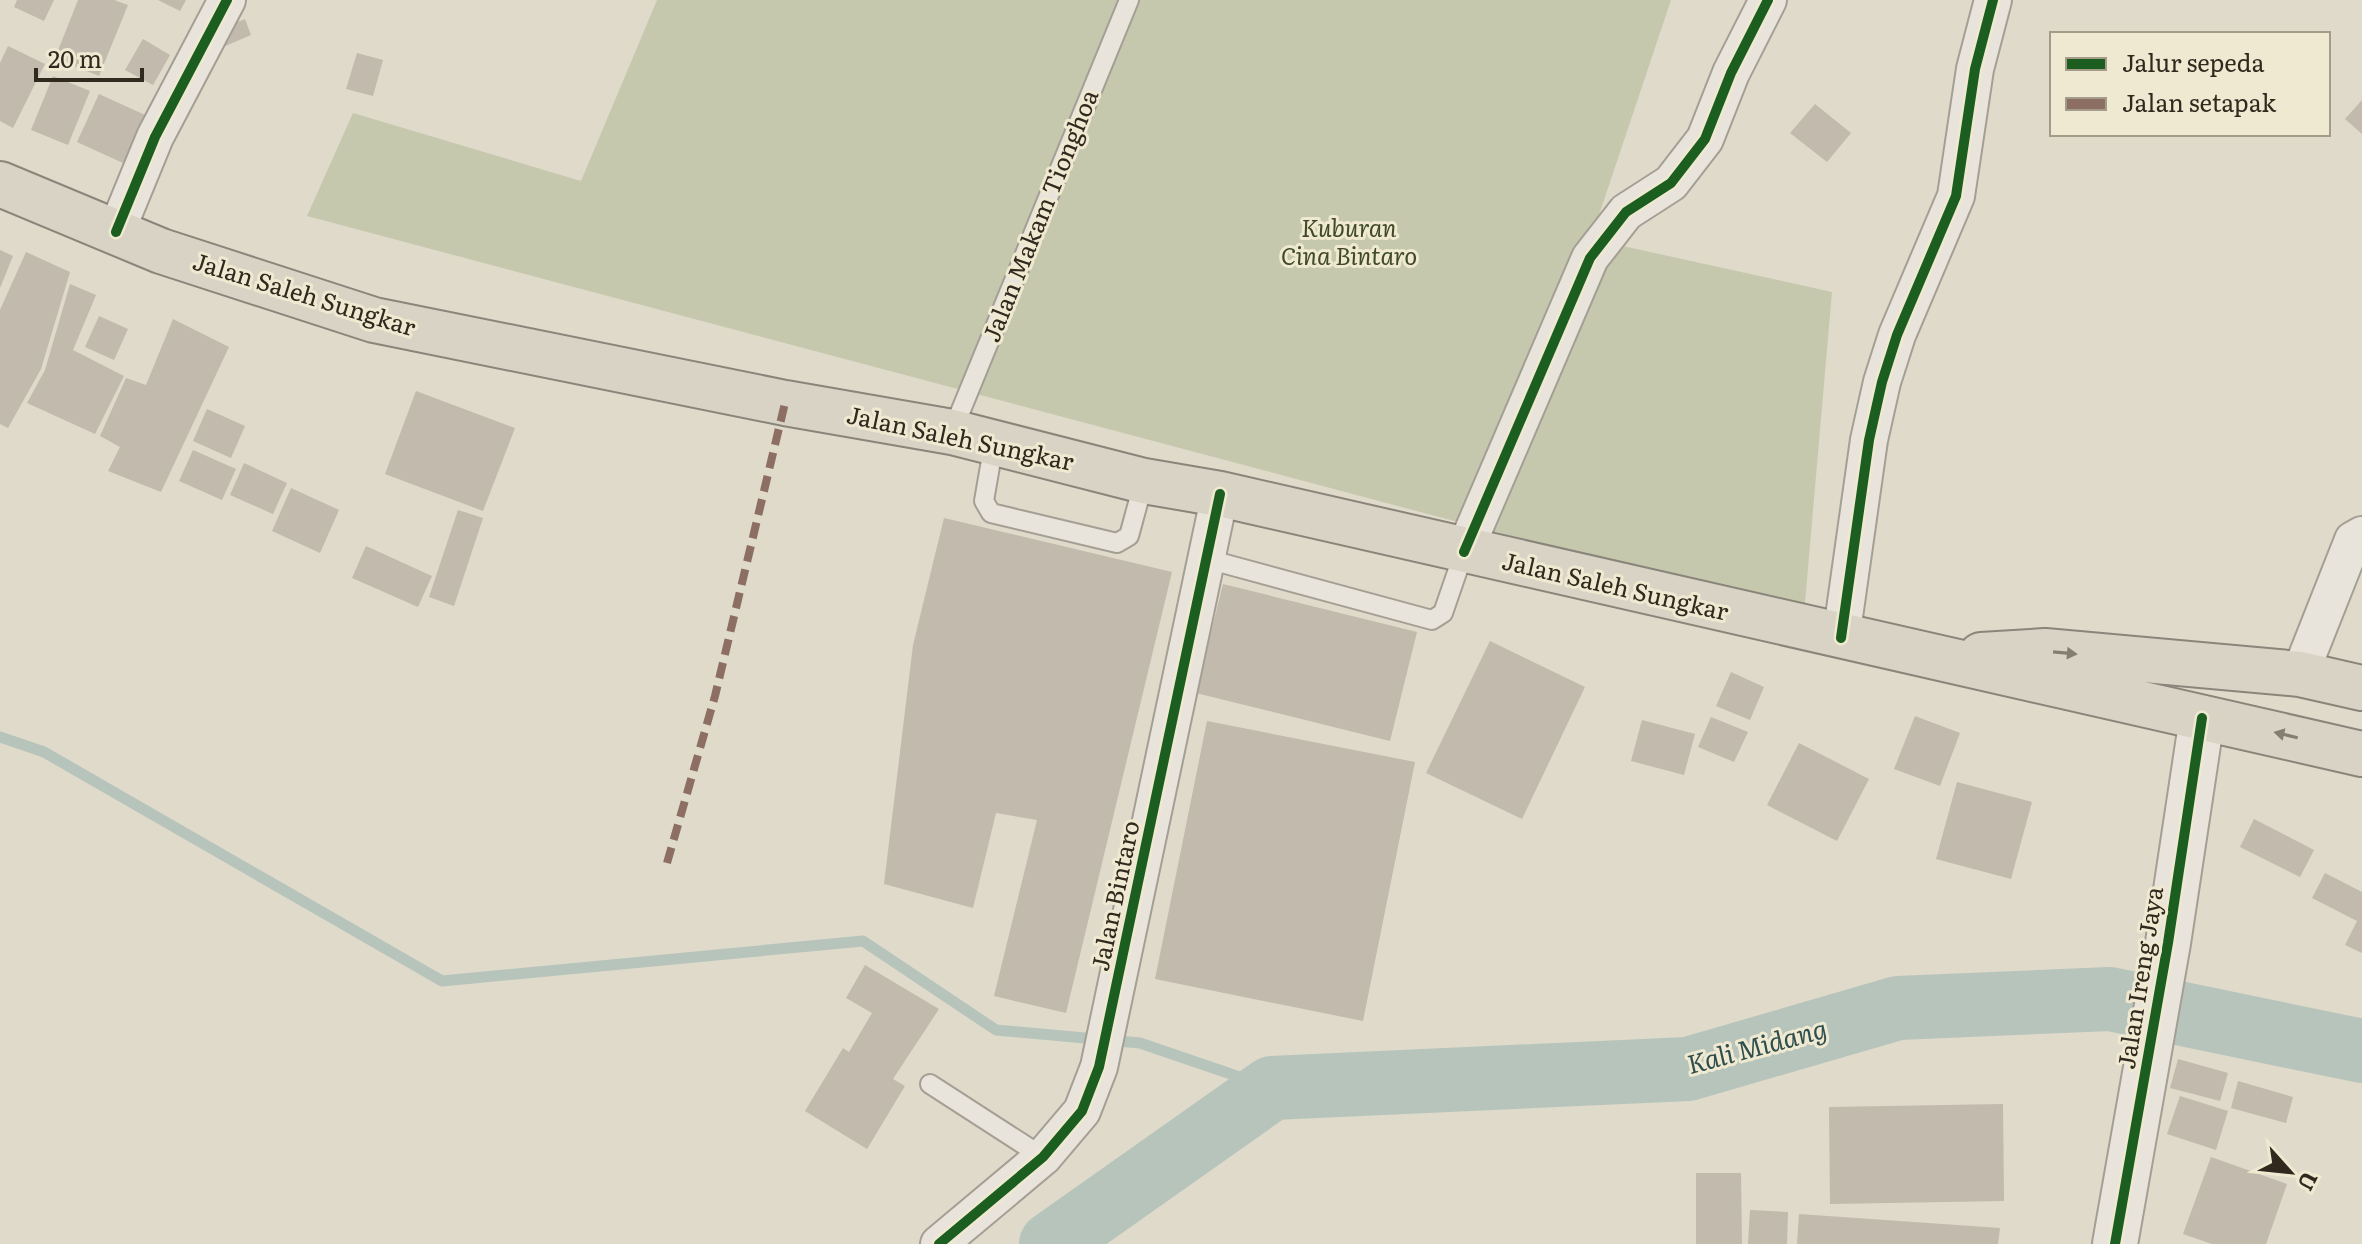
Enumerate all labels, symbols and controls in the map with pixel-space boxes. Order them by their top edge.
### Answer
scale bar [36,32,142,82]
legend [2050,32,2330,136]
text: 20 m [48,40,102,75]
text: Jalur sepeda [2122,44,2264,79]
street label: Jalan Makam Tionghoa [972,83,1105,347]
text: Jalan setapak [2122,84,2277,119]
park label: Kuburan Cina Bintaro [1281,209,1417,272]
street label: Jalan Saleh Sungkar [189,242,421,343]
street label: Jalan Saleh Sungkar [844,395,1078,478]
street label: Jalan Saleh Sungkar [1499,541,1733,628]
one-way arrow [2053,646,2078,659]
one-way arrow [2274,729,2299,741]
street label: Jalan Bintaro [1081,817,1147,974]
street label: Jalan Ireng Jaya [2107,884,2170,1071]
water label: Kali Midang [1682,1007,1831,1082]
north arrow [2250,1132,2330,1212]
text: U [2291,1167,2328,1197]

